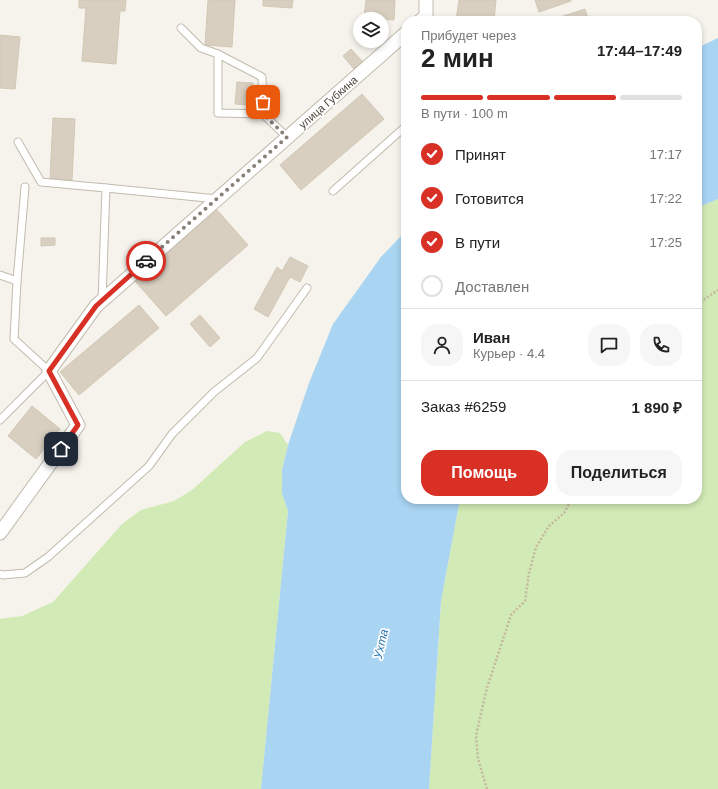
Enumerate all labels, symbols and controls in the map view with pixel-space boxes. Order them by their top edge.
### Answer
map controls [353,12,389,48]
button: layers [353,12,389,48]
text: Прибудет через [421,28,516,43]
text: 17:44–17:49 [597,42,682,59]
text: 2 мин [421,43,494,73]
street label: улица Губкина [296,73,360,131]
pin [246,85,280,119]
icon: bag [252,91,274,113]
text: В пути · 100 m [421,106,508,121]
icon: check [421,143,443,165]
text: Принят [455,146,506,163]
text: 17:17 [649,147,682,162]
icon: check [421,187,443,209]
text: Готовится [455,190,524,207]
text: 17:22 [649,191,682,206]
icon: check [421,231,443,253]
text: В пути [455,234,500,251]
text: 17:25 [649,235,682,250]
courier [126,241,166,281]
icon: car [135,250,157,272]
text: Доставлен [455,278,529,295]
button: person [421,324,463,366]
button: chat [588,324,630,366]
button: phone [640,324,682,366]
text: Иван [473,329,510,346]
text: Курьер · 4.4 [473,346,545,361]
text: Заказ #6259 [421,398,506,415]
text: 1 890 ₽ [632,399,682,416]
pin [44,432,78,466]
icon: home [50,438,72,460]
button: Помощь [421,450,548,496]
button: Поделиться [556,450,682,496]
water label: Ухта [371,627,391,661]

